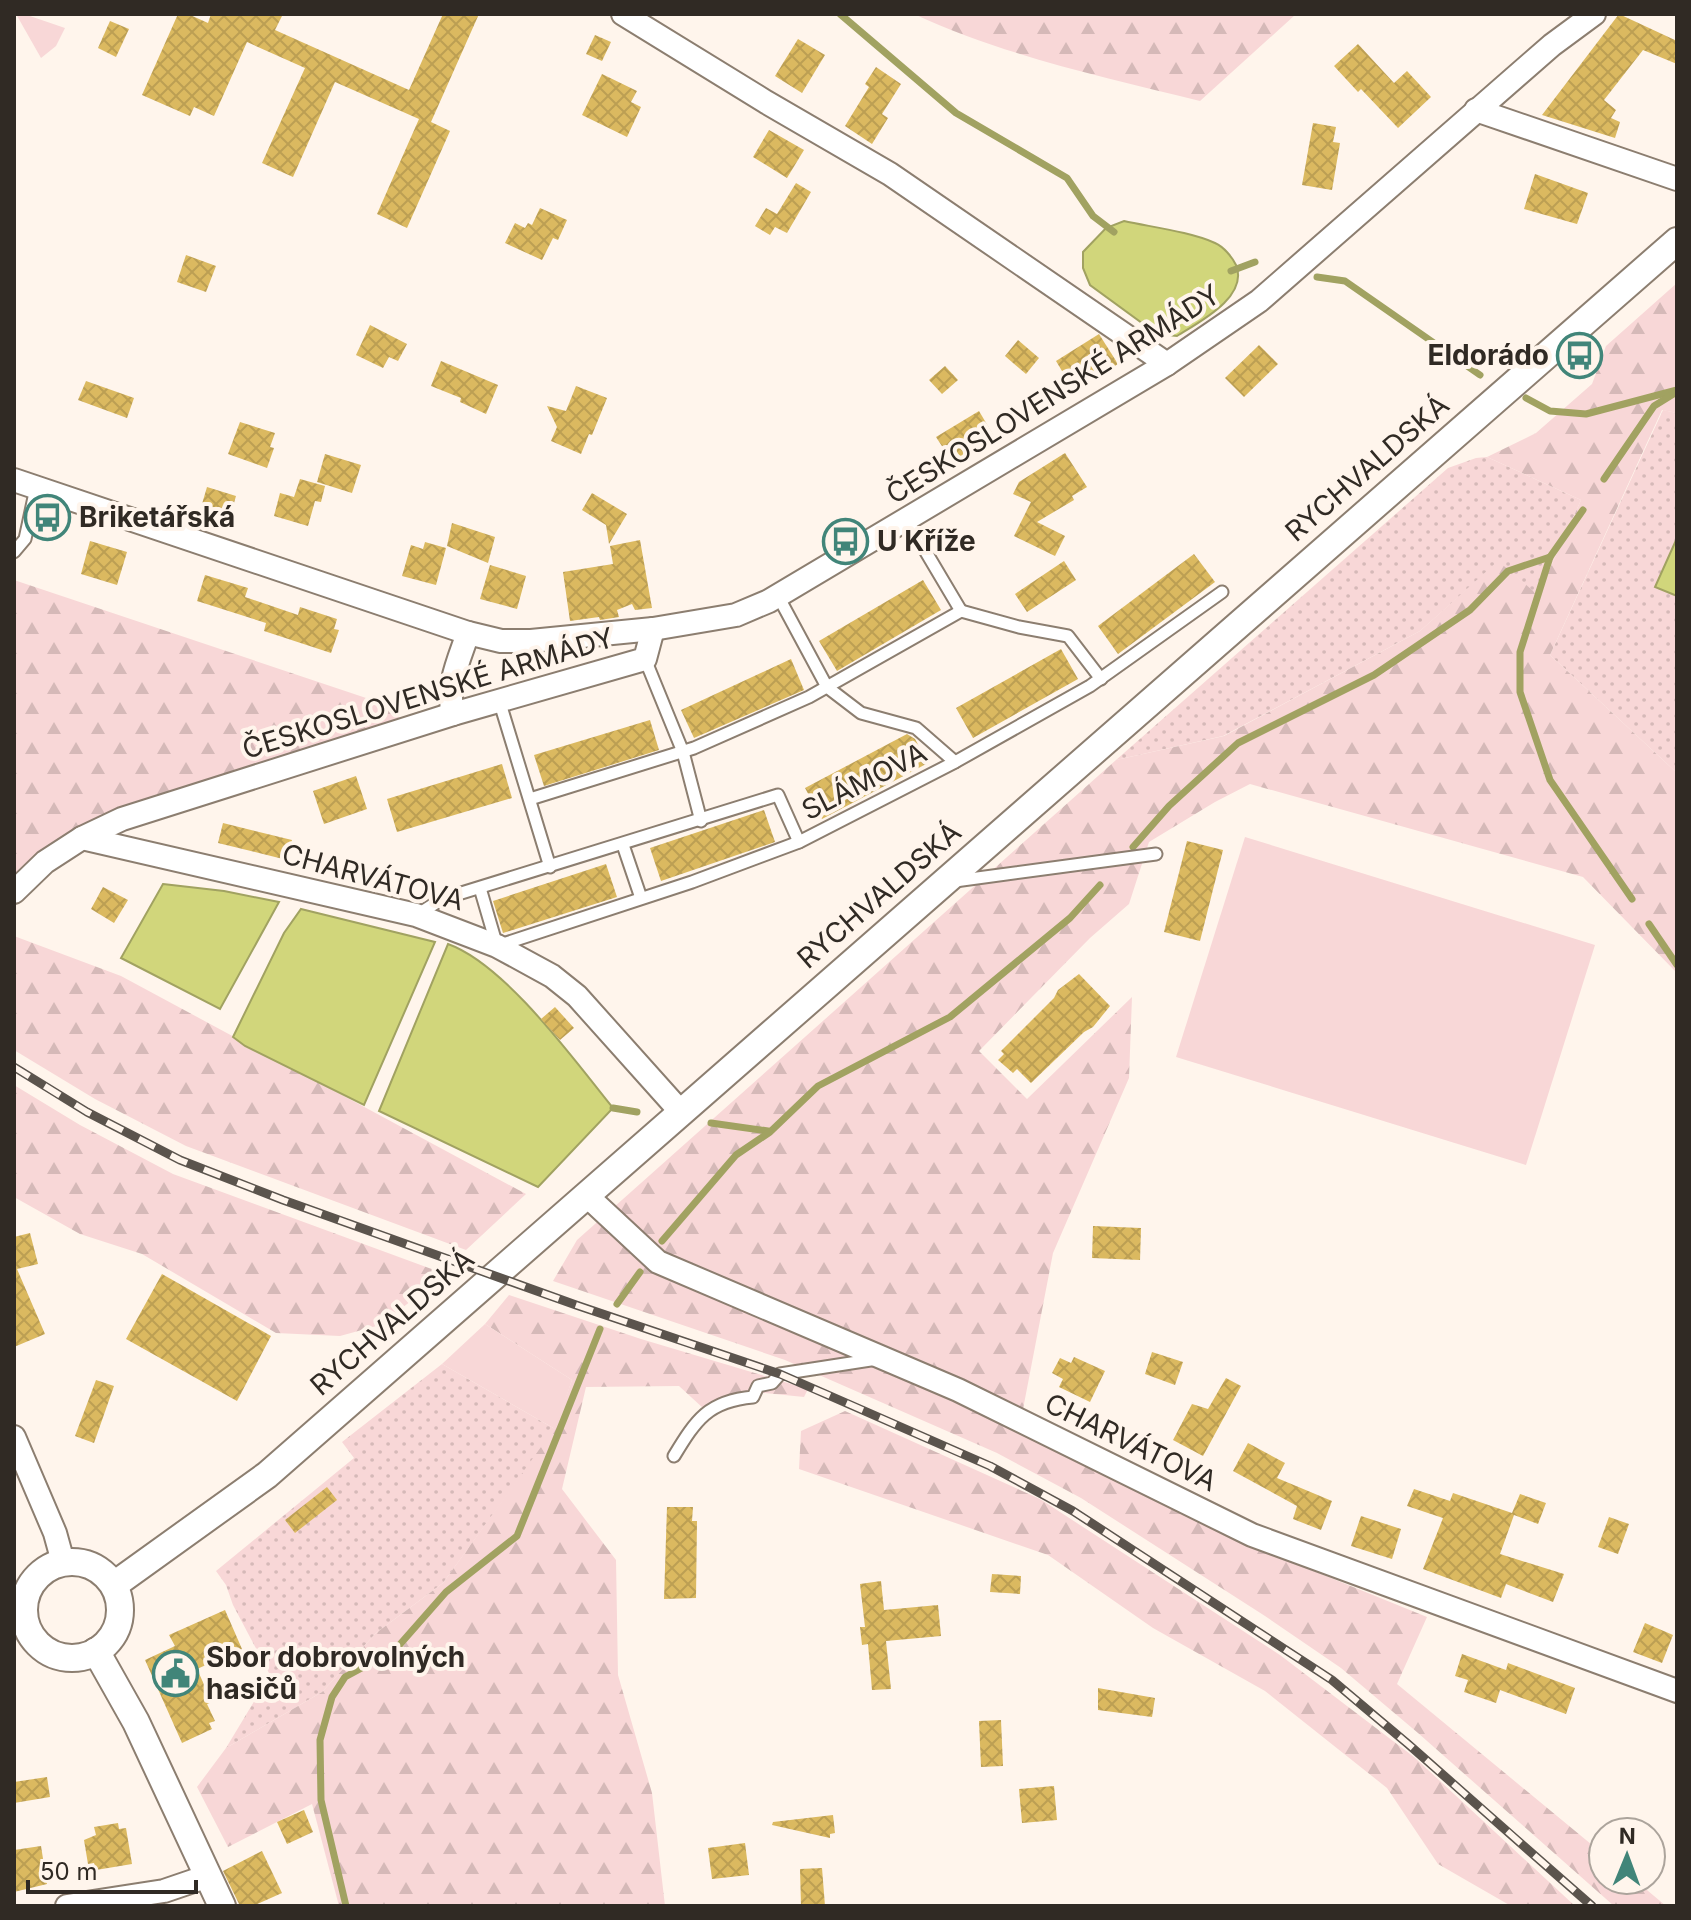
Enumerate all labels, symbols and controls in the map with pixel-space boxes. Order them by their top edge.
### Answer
street label: ČESKOSLOVENSKÉ ARMÁDY [879,276,1226,511]
bus stop icon: Eldorádo [1556,331,1604,379]
place label: Eldorádo [1427,338,1549,372]
street label: RYCHVALDSKÁ [1278,387,1456,548]
bus stop icon: Briketářská [24,493,72,541]
place label: Briketářská [79,500,235,534]
bus stop icon: U Kříže [822,517,870,565]
place label: U Kříže [877,524,976,558]
street label: ČESKOSLOVENSKÉ ARMÁDY [238,619,618,766]
street label: SLÁMOVA [795,734,932,827]
street label: RYCHVALDSKÁ [790,814,968,975]
street label: CHARVÁTOVA [278,835,468,918]
street label: RYCHVALDSKÁ [303,1241,481,1402]
street label: CHARVÁTOVA [1040,1385,1223,1498]
place label: Sbor dobrovolných hasičů [206,1640,465,1706]
public building icon: Sbor dobrovolných hasičů [151,1649,199,1697]
north arrow [1587,1816,1667,1896]
text: N [1619,1823,1636,1849]
scale bar [28,1844,196,1894]
text: 50 m [40,1857,98,1886]

